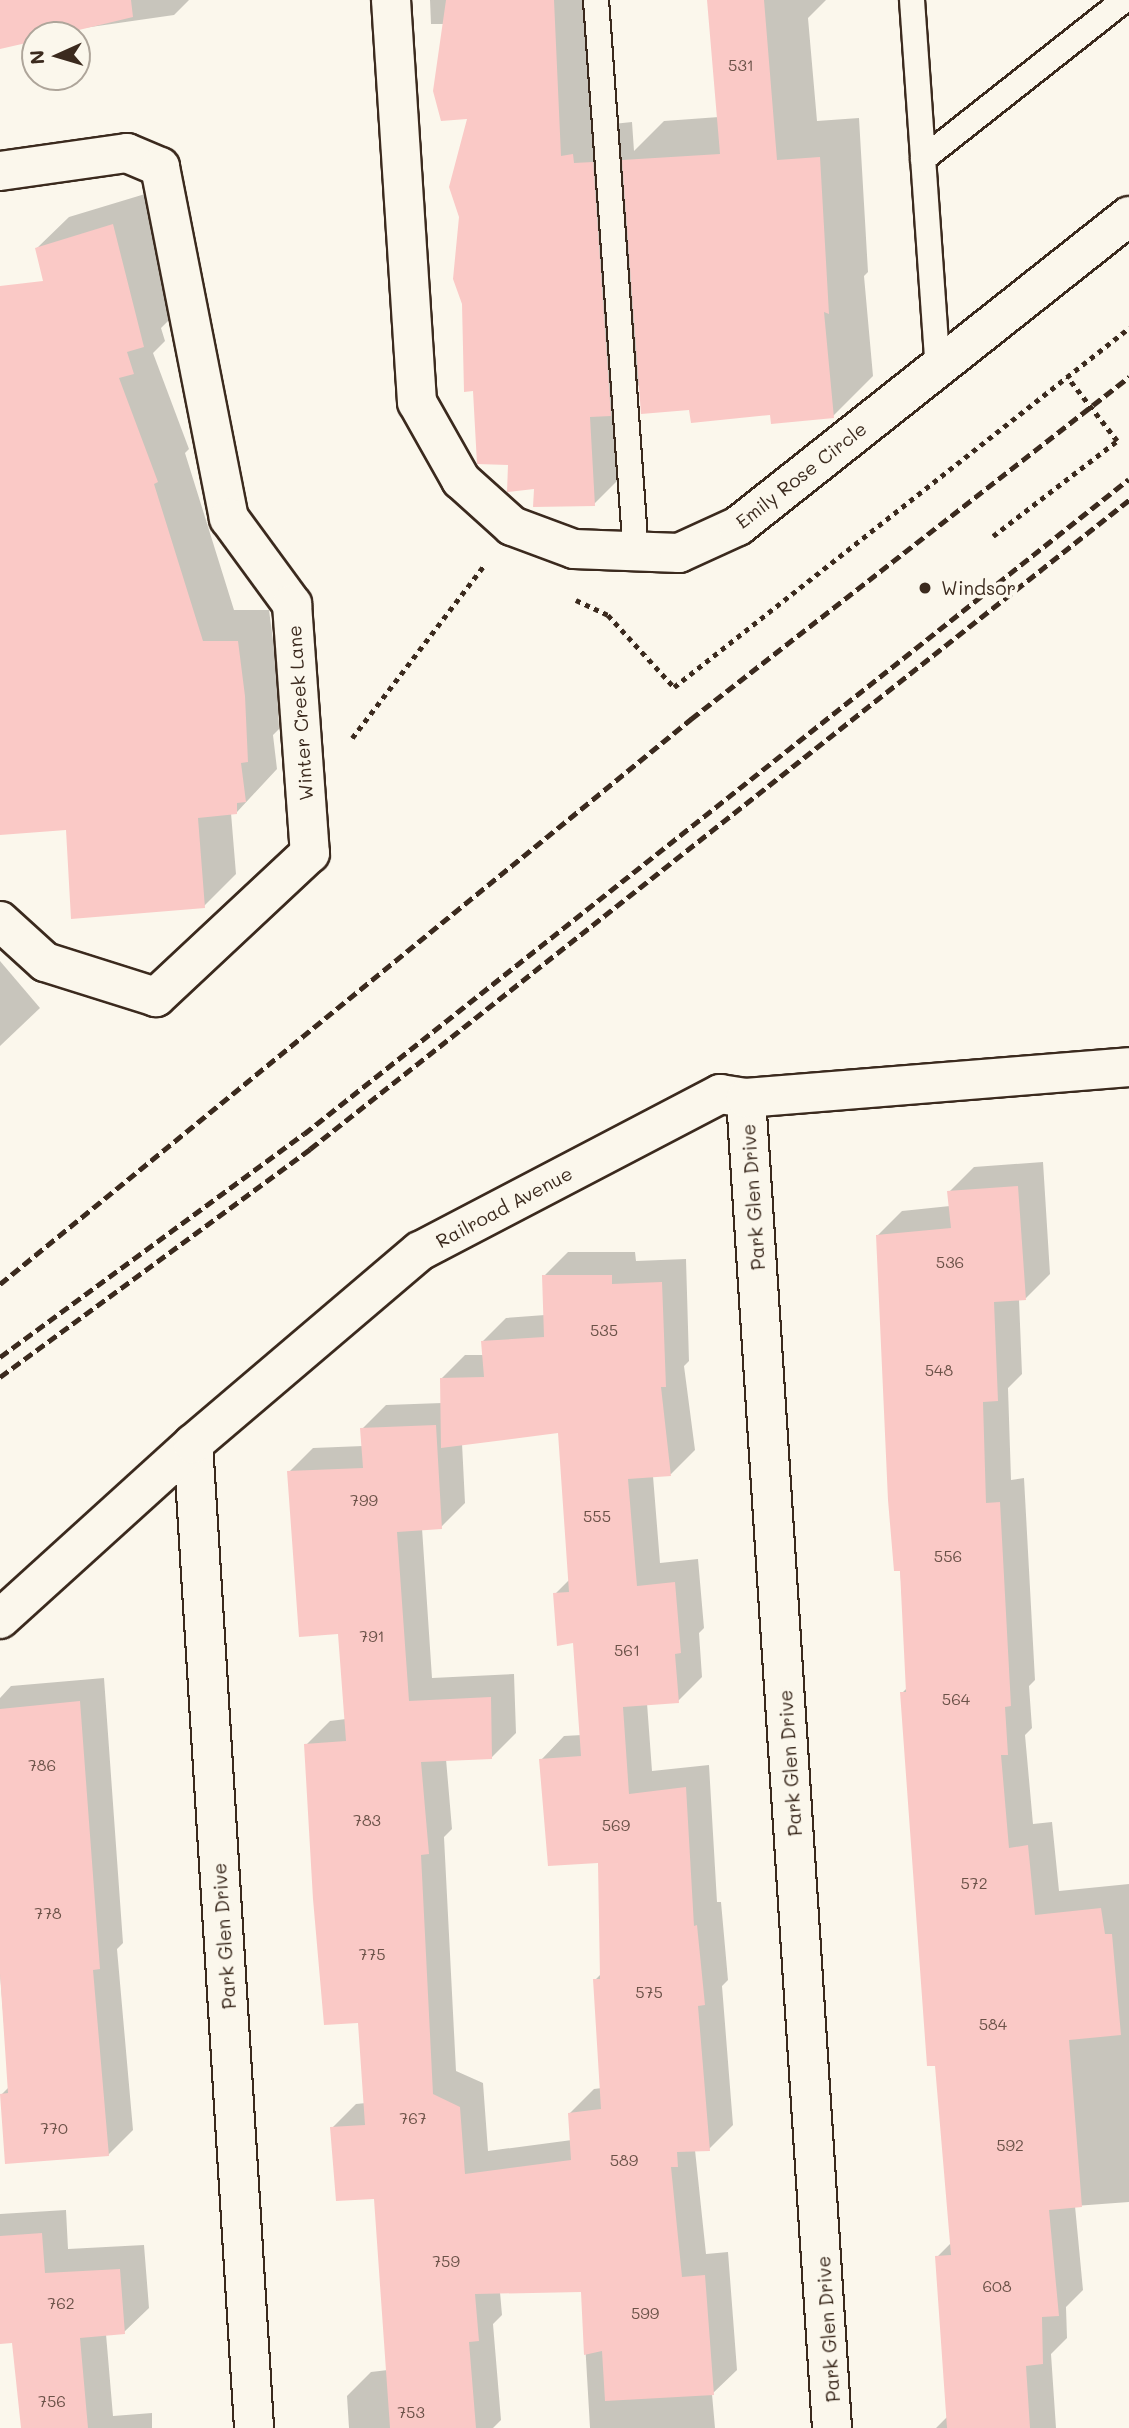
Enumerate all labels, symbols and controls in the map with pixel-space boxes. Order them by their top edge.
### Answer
north arrow [21,21,91,91]
text: N [24,49,50,65]
house number: 531 [728,55,754,75]
street label: Emily Rose Circle [731,417,871,533]
place label: Windsor [941,577,1016,599]
marker: Windsor [915,578,935,598]
street label: Winter Creek Lane [283,625,317,801]
street label: Park Glen Drive [737,1123,769,1271]
street label: Railroad Avenue [432,1161,576,1253]
house number: 536 [936,1252,964,1272]
house number: 535 [590,1320,618,1340]
house number: 548 [925,1360,953,1380]
house number: 799 [350,1490,378,1510]
house number: 555 [583,1506,611,1526]
house number: 556 [934,1546,962,1566]
house number: 791 [359,1626,385,1646]
house number: 561 [614,1640,640,1660]
street label: Park Glen Drive [774,1689,806,1837]
house number: 564 [942,1689,970,1709]
house number: 786 [28,1755,56,1775]
house number: 783 [353,1810,381,1830]
house number: 569 [602,1815,630,1835]
street label: Park Glen Drive [208,1862,240,2010]
house number: 572 [960,1873,988,1893]
house number: 778 [34,1903,62,1923]
house number: 775 [358,1944,386,1964]
house number: 575 [635,1982,663,2002]
house number: 584 [979,2014,1007,2034]
house number: 767 [399,2108,427,2128]
house number: 770 [40,2118,68,2138]
house number: 592 [996,2135,1024,2155]
house number: 589 [610,2150,638,2170]
house number: 759 [432,2251,460,2271]
street label: Park Glen Drive [812,2255,844,2403]
house number: 608 [982,2276,1012,2296]
house number: 762 [47,2293,75,2313]
house number: 599 [631,2303,659,2323]
house number: 756 [38,2391,66,2411]
house number: 753 [397,2402,425,2422]

